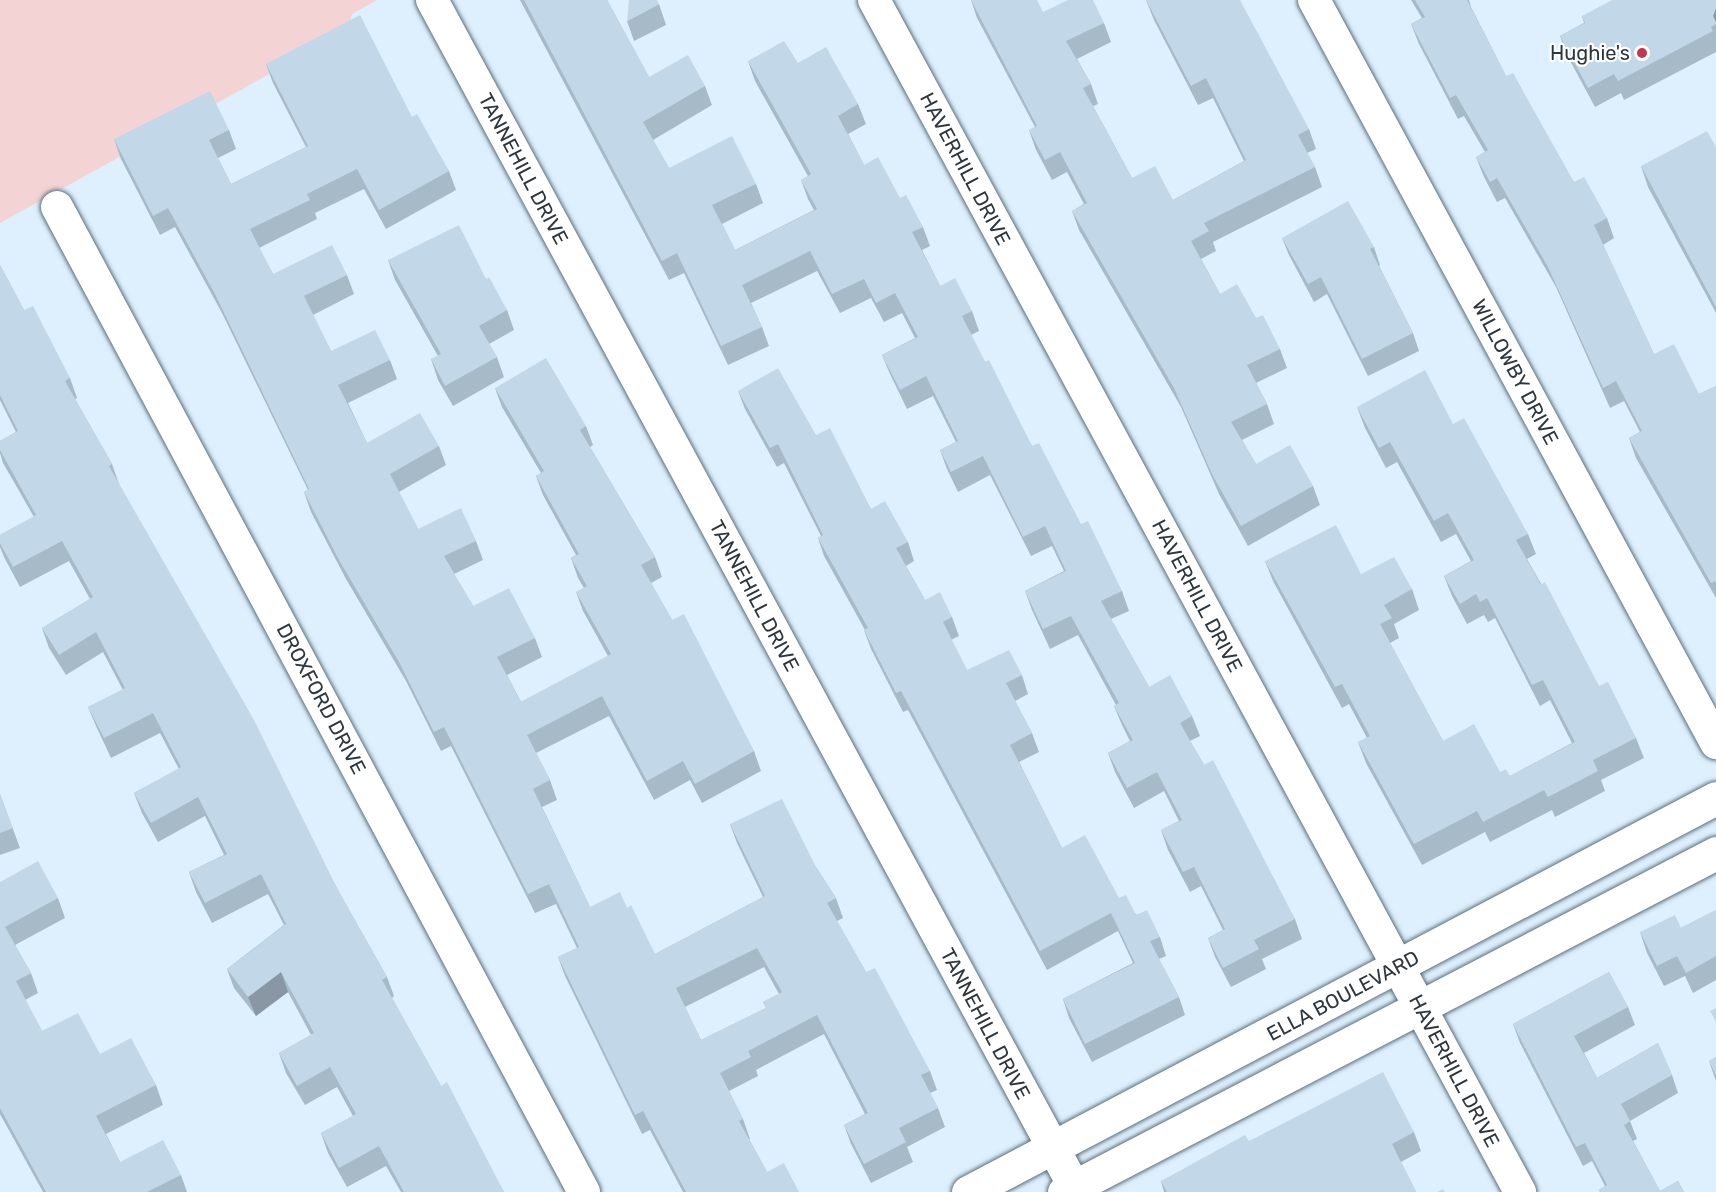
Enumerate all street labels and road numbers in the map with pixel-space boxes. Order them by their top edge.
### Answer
street label: HAVERHILL DRIVE [915,88,1015,250]
street label: TANNEHILL DRIVE [473,89,573,249]
street label: WILLOWBY DRIVE [1466,295,1564,449]
street label: HAVERHILL DRIVE [1147,515,1247,677]
street label: TANNEHILL DRIVE [704,516,804,676]
street label: DROXFORD DRIVE [271,620,371,778]
street label: TANNEHILL DRIVE [935,944,1035,1104]
street label: ELLA BOULEVARD [1263,946,1423,1046]
street label: HAVERHILL DRIVE [1404,990,1504,1152]

